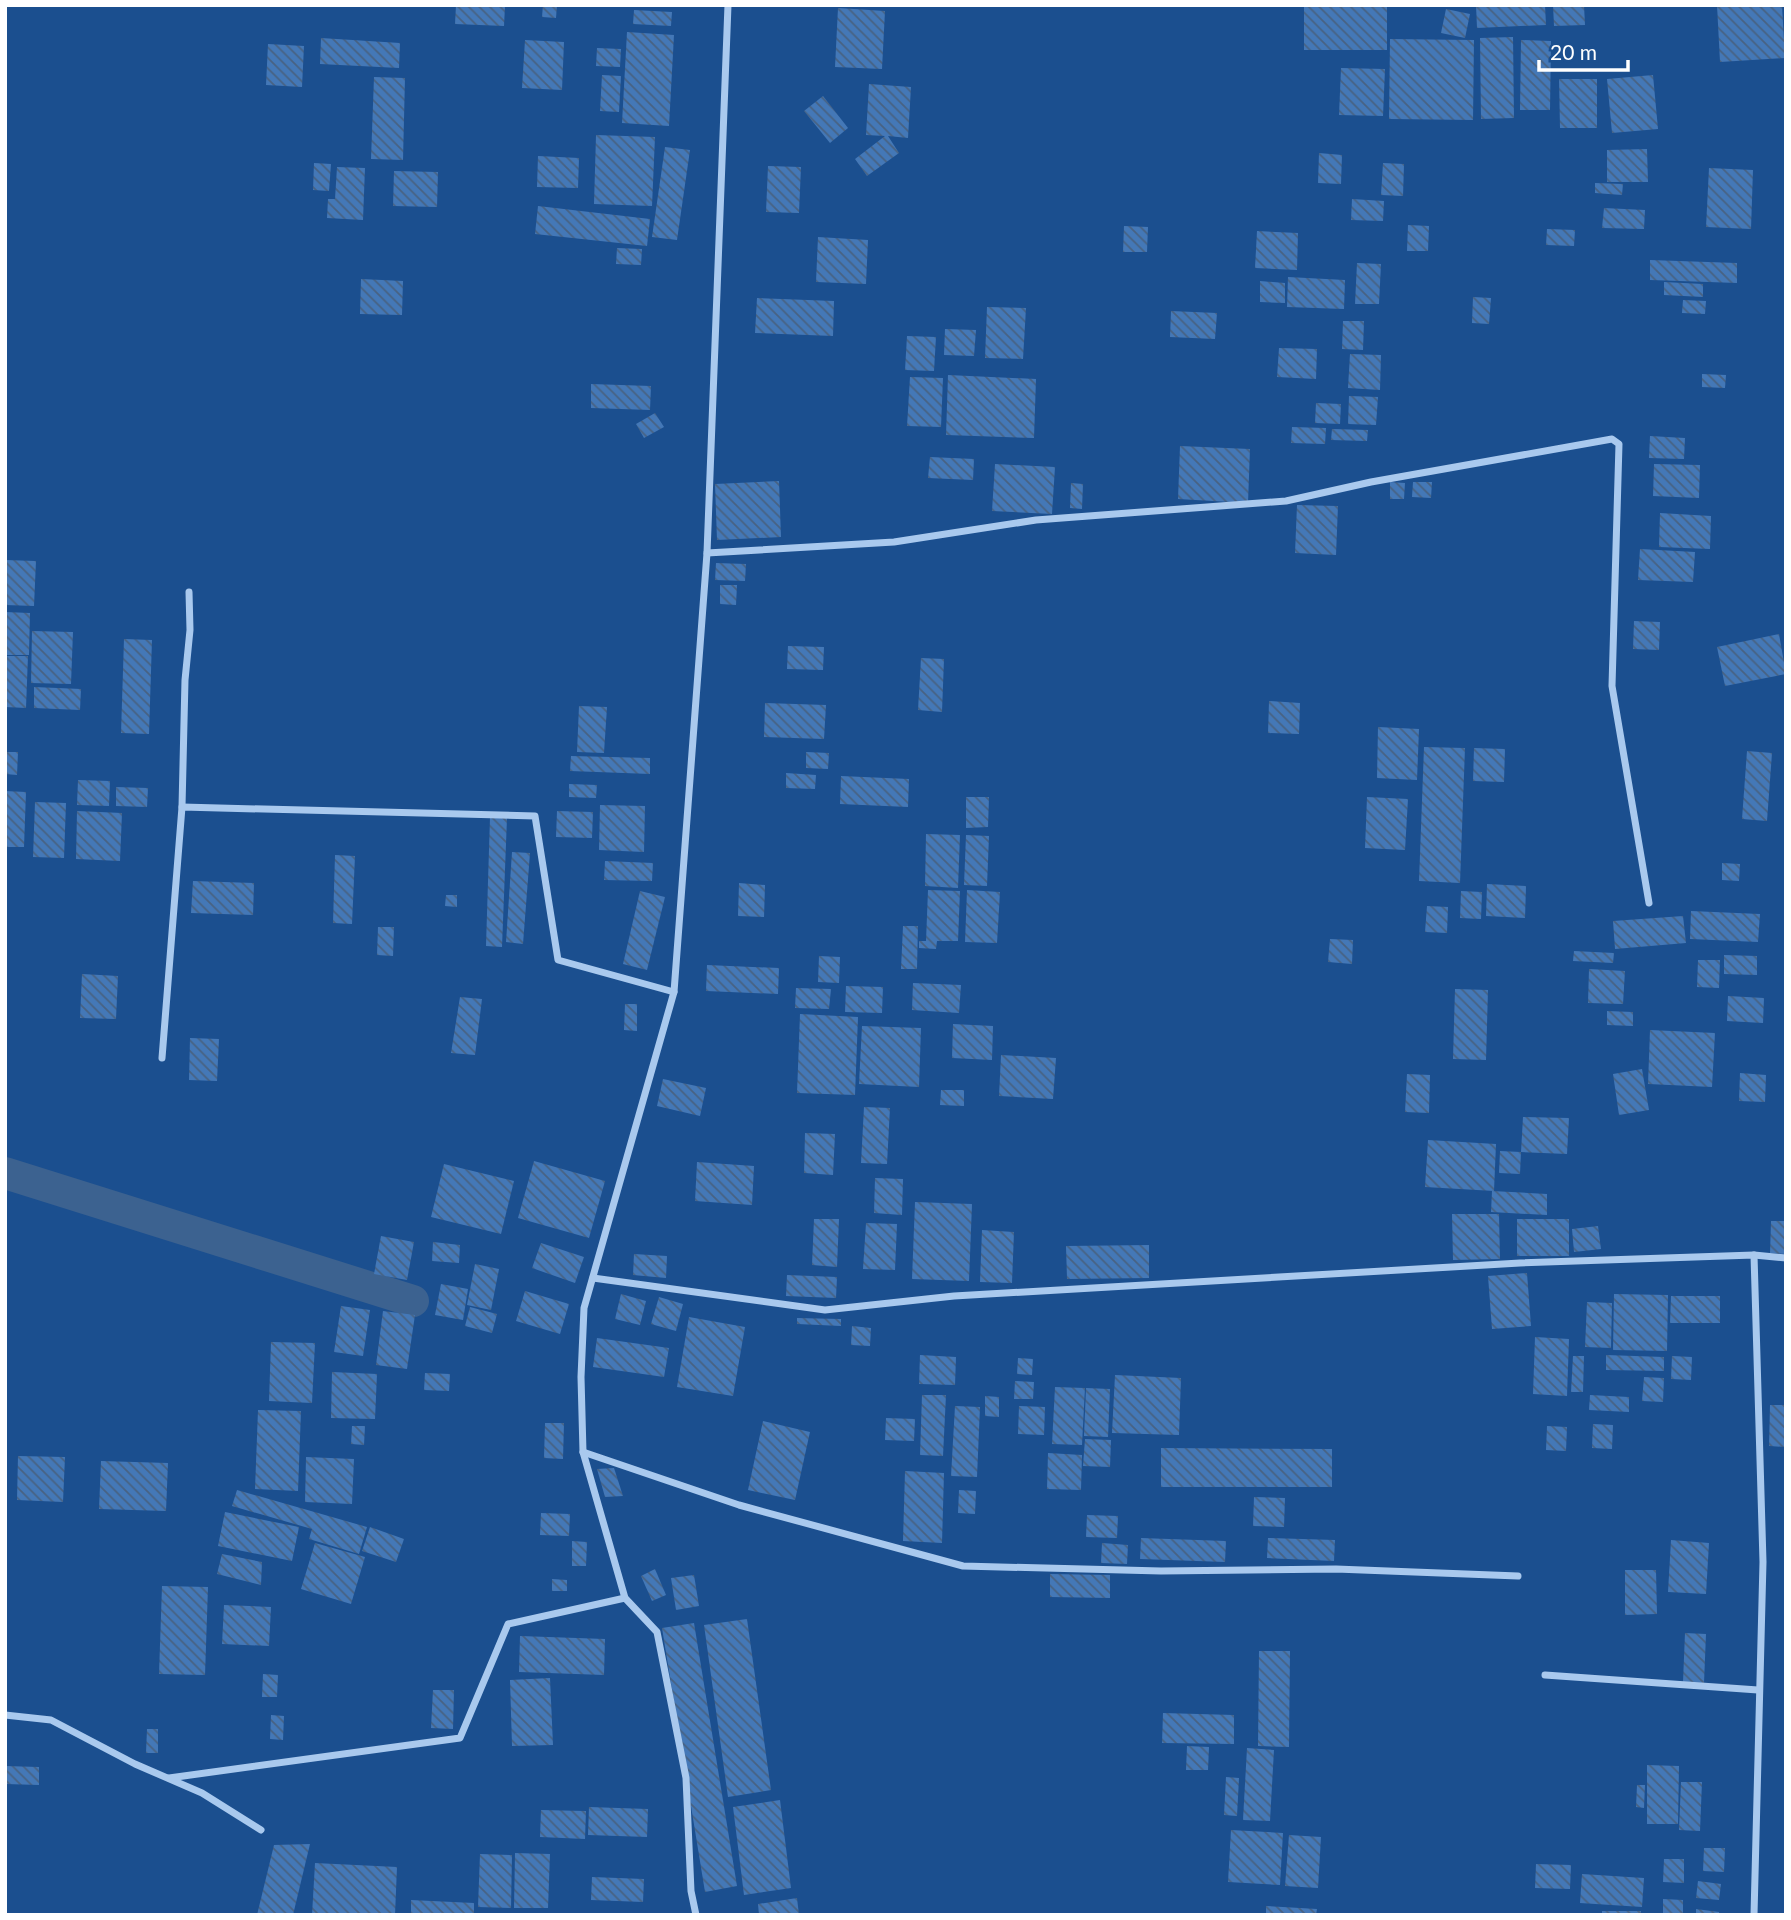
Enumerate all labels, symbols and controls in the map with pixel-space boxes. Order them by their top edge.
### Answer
scale bar [1539,28,1628,72]
text: 20 m [1550,39,1597,64]

